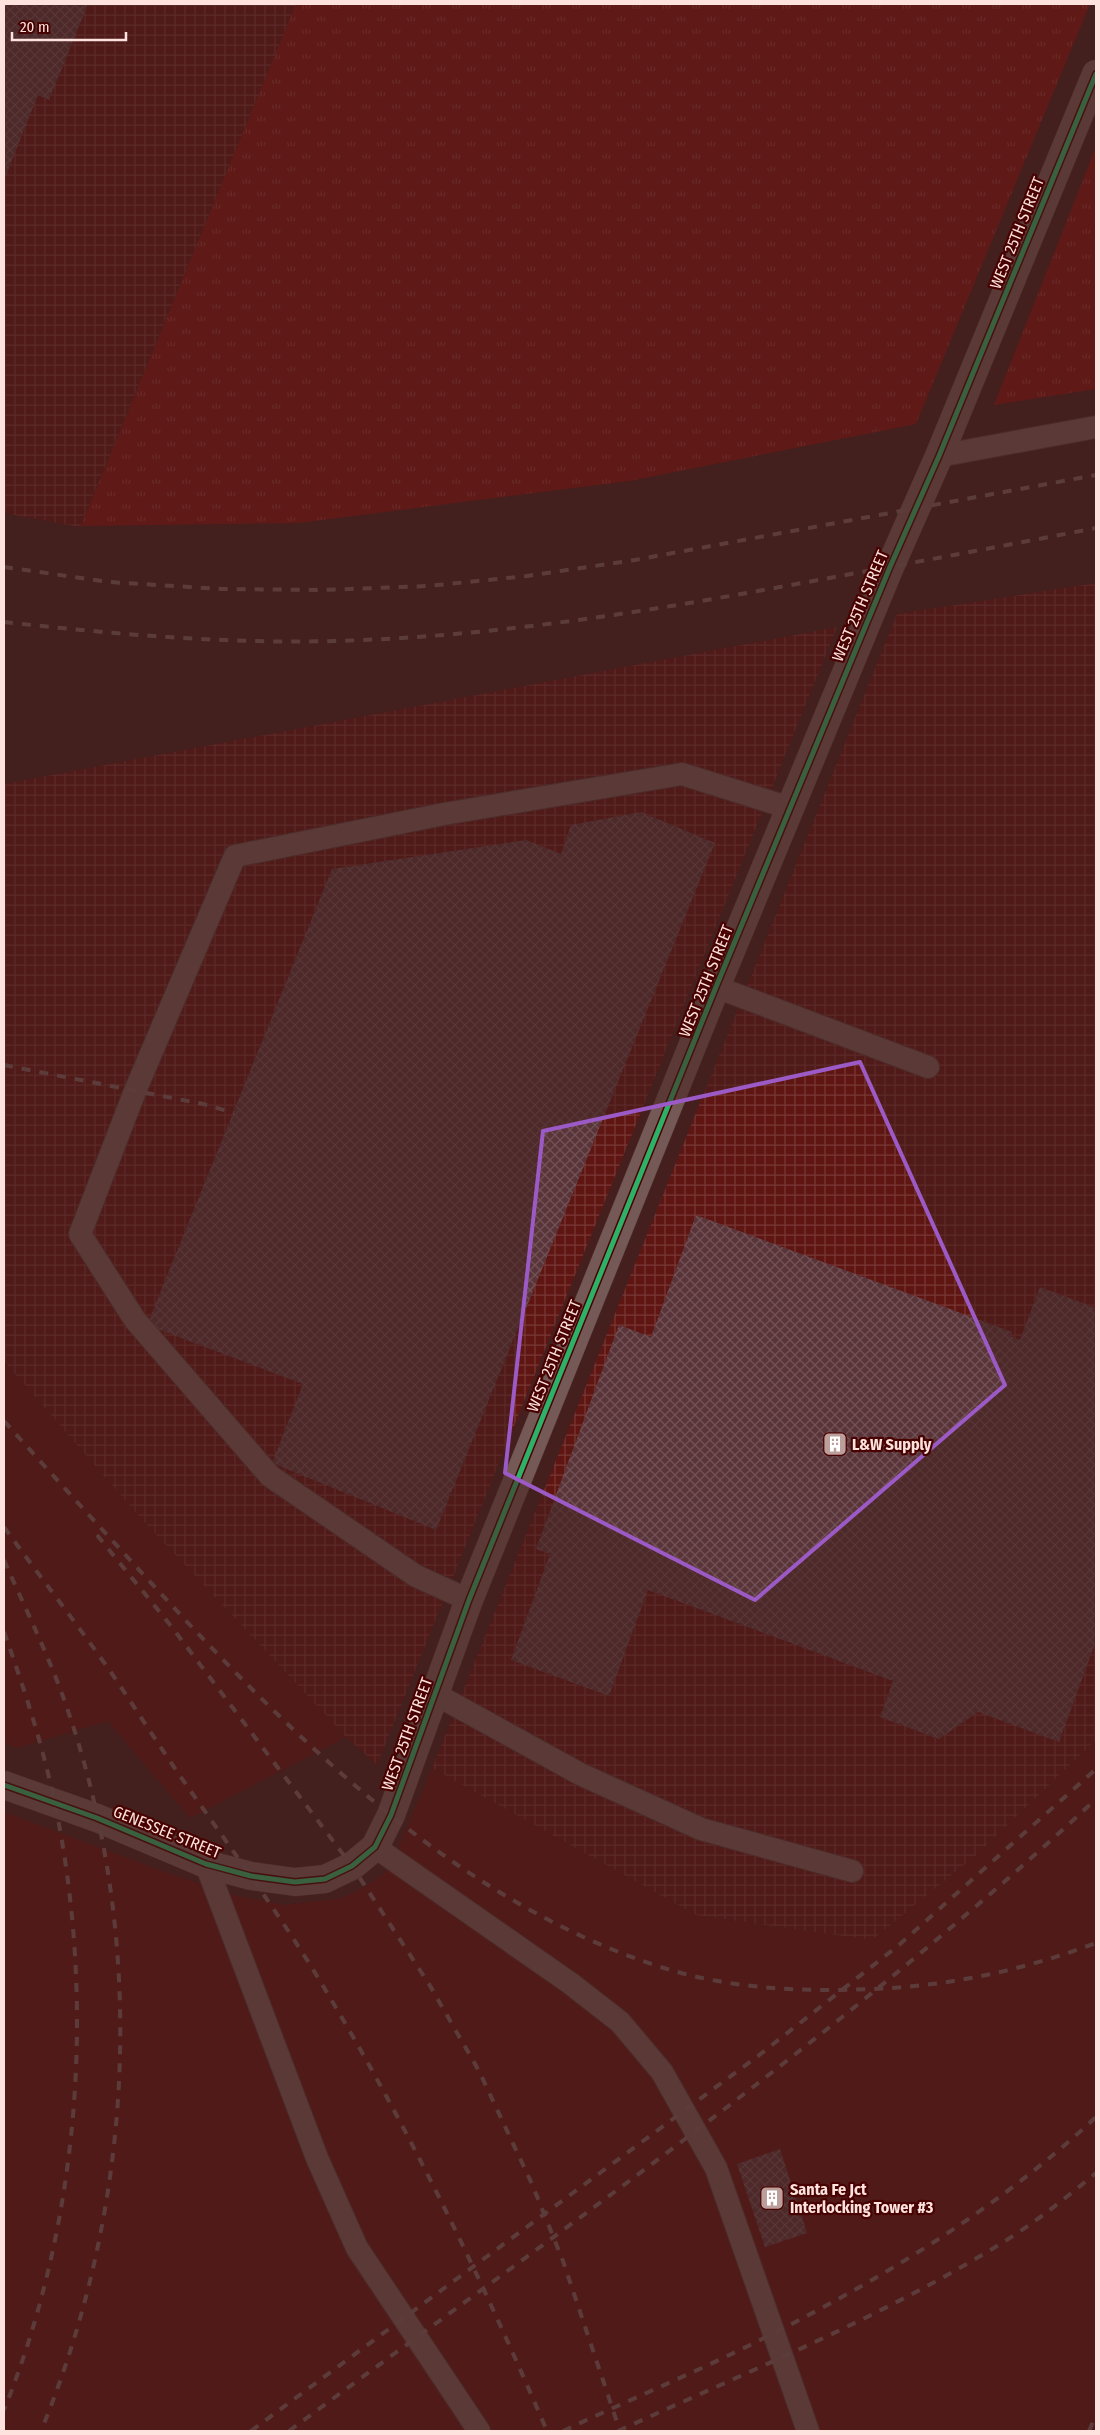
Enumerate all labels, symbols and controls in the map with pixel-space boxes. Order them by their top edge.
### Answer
scale bar [12,10,126,42]
text: 20 m [20,18,50,36]
street label: WEST 25TH STREET [986,174,1048,292]
street label: WEST 25TH STREET [828,547,892,664]
street label: WEST 25TH STREET [675,922,737,1040]
street label: WEST 25TH STREET [523,1297,585,1415]
building icon: L&W Supply [822,1431,848,1457]
place label: L&W Supply [852,1435,932,1454]
street label: WEST 25TH STREET [378,1674,436,1793]
street label: GENESSEE STREET [110,1802,224,1862]
place label: Santa Fe Jct Interlocking Tower #3 [790,2180,934,2217]
building icon: Santa Fe Jct Interlocking Tower #3 [759,2185,785,2211]

